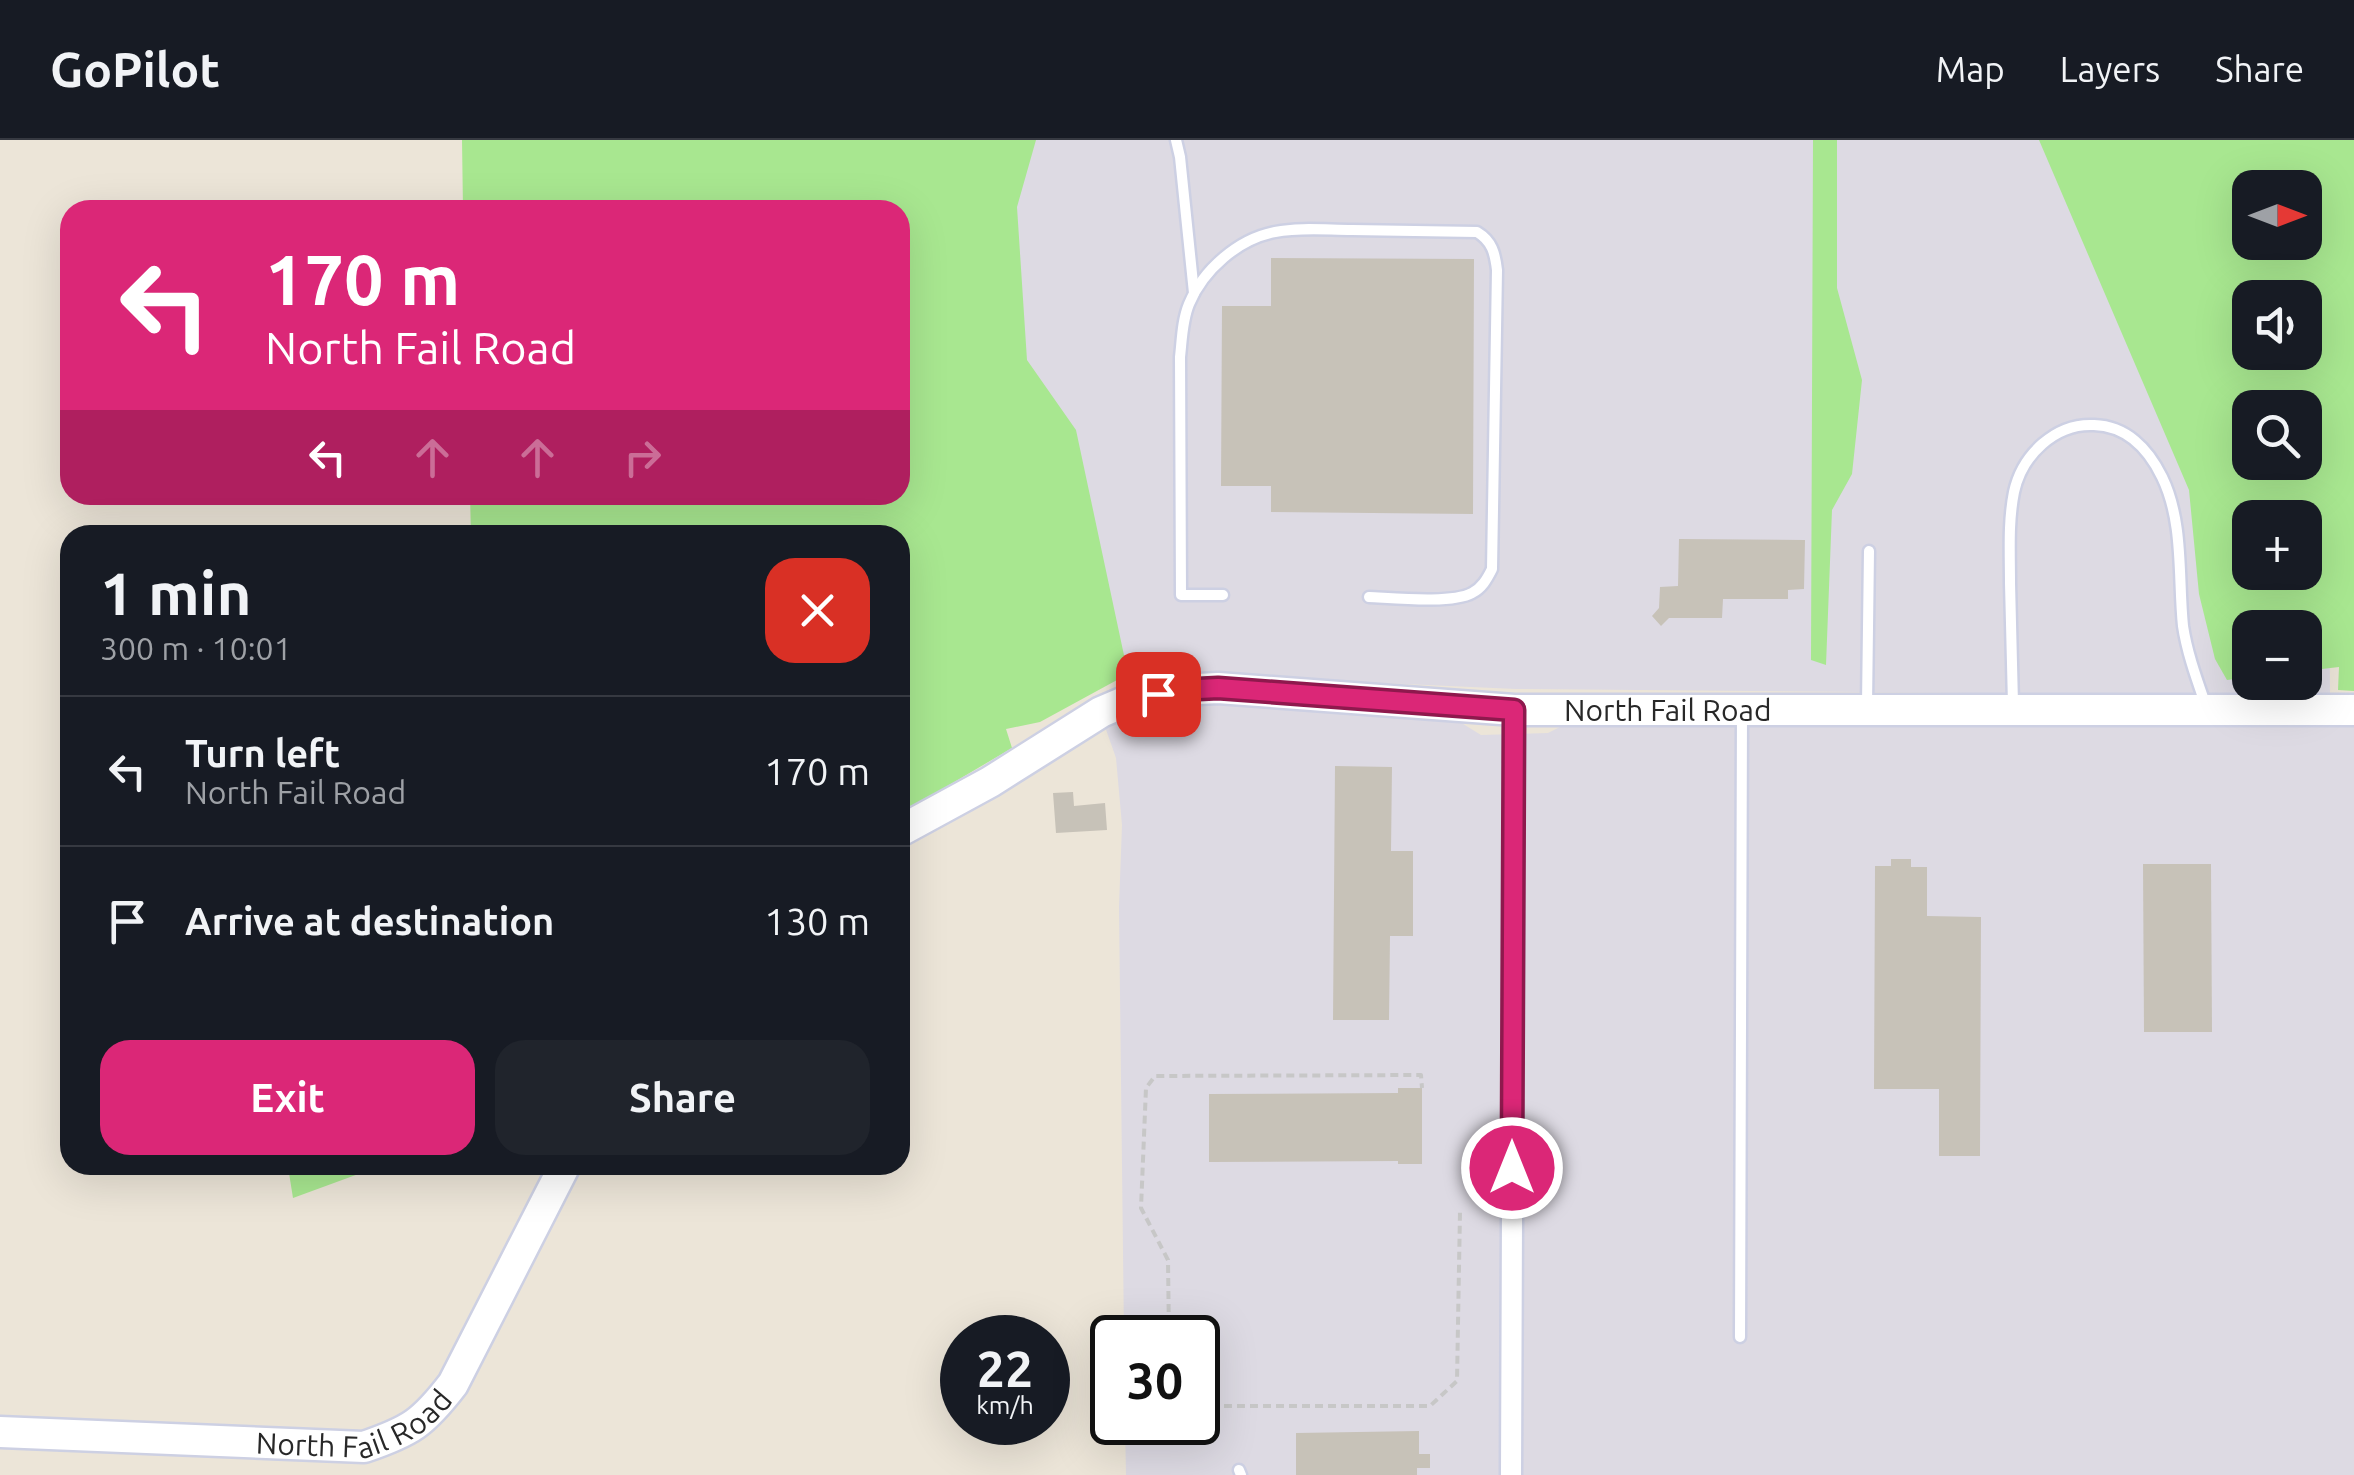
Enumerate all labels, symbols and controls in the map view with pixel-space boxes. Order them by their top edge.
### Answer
text: GoPilot [50,42,220,96]
text: Map [1936,49,2005,89]
text: Layers [2060,49,2160,89]
text: Share [2215,49,2304,89]
north arrow [2232,170,2322,260]
map controls [2232,170,2322,700]
icon: left [100,240,230,370]
text: 170 m [265,240,460,318]
button: sound [2232,280,2322,370]
text: North Fail Road [265,322,576,373]
button: search [2232,390,2322,480]
icon: left [300,430,355,485]
icon: ahead [405,430,460,485]
icon: ahead [510,430,565,485]
icon: right [615,430,670,485]
button: + [2232,500,2322,590]
button: close [765,558,870,663]
text: 1 min [100,559,252,626]
button: − [2232,610,2322,700]
text: 300 m · 10:01 [100,630,292,666]
pin [1116,652,1201,737]
icon: arrive [1131,667,1186,722]
street label: North Fail Road [1564,693,1772,727]
text: Turn left [185,732,340,774]
icon: left [100,744,155,799]
text: 170 m [764,750,870,792]
text: North Fail Road [185,774,406,810]
icon: arrive [100,894,155,949]
text: Arrive at destination [185,900,554,942]
text: 130 m [764,900,870,942]
button: Exit [100,1040,475,1155]
button: Share [495,1040,870,1155]
position arrow [1460,1116,1564,1220]
speed limit sign: 30 [1090,1315,1220,1445]
text: 22 [977,1340,1033,1396]
street label: North Fail Road [255,1383,458,1465]
text: km/h [976,1391,1034,1419]

